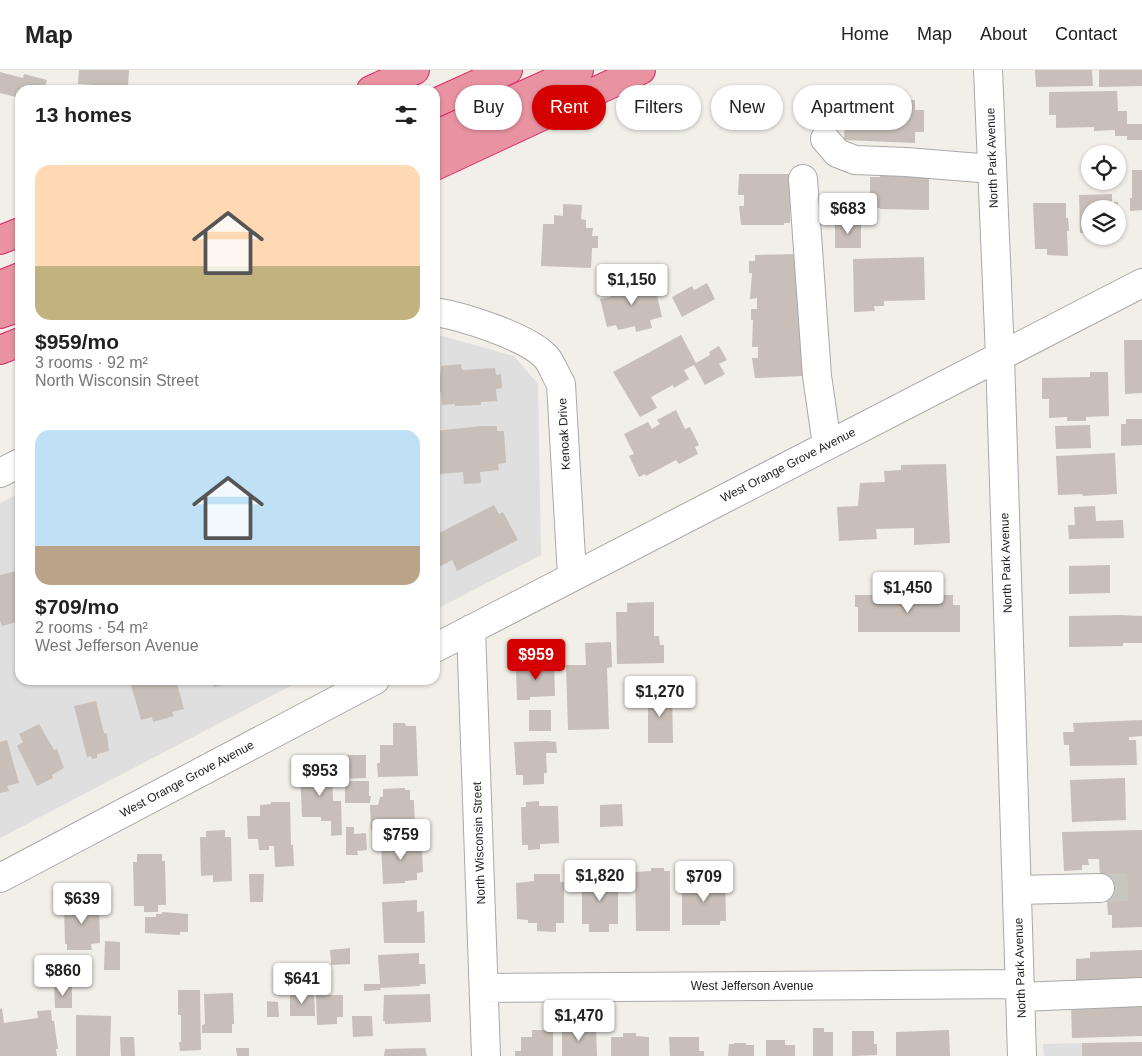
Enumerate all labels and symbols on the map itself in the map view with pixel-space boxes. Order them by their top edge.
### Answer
street label: North Park Avenue [983,107,1001,208]
pin: $683 [818,192,878,235]
pin: $1,150 [591,264,673,306]
street label: Kenoak Drive [555,397,573,470]
street label: West Orange Grove Avenue [718,425,858,505]
street label: North Park Avenue [997,512,1015,613]
pin: $1,450 [867,572,949,614]
pin: $959 [506,638,566,681]
pin: $1,270 [619,676,701,718]
street label: West Orange Grove Avenue [118,738,257,820]
pin: $953 [290,754,350,797]
street label: North Wisconsin Street [470,781,488,905]
pin: $759 [371,818,431,861]
pin: $1,820 [559,860,641,902]
pin: $709 [674,860,734,903]
pin: $639 [52,882,112,925]
street label: North Park Avenue [1011,917,1029,1018]
pin: $860 [33,954,93,997]
pin: $641 [272,962,332,1005]
street label: West Jefferson Avenue [691,979,814,993]
pin: $1,470 [538,1000,620,1042]

